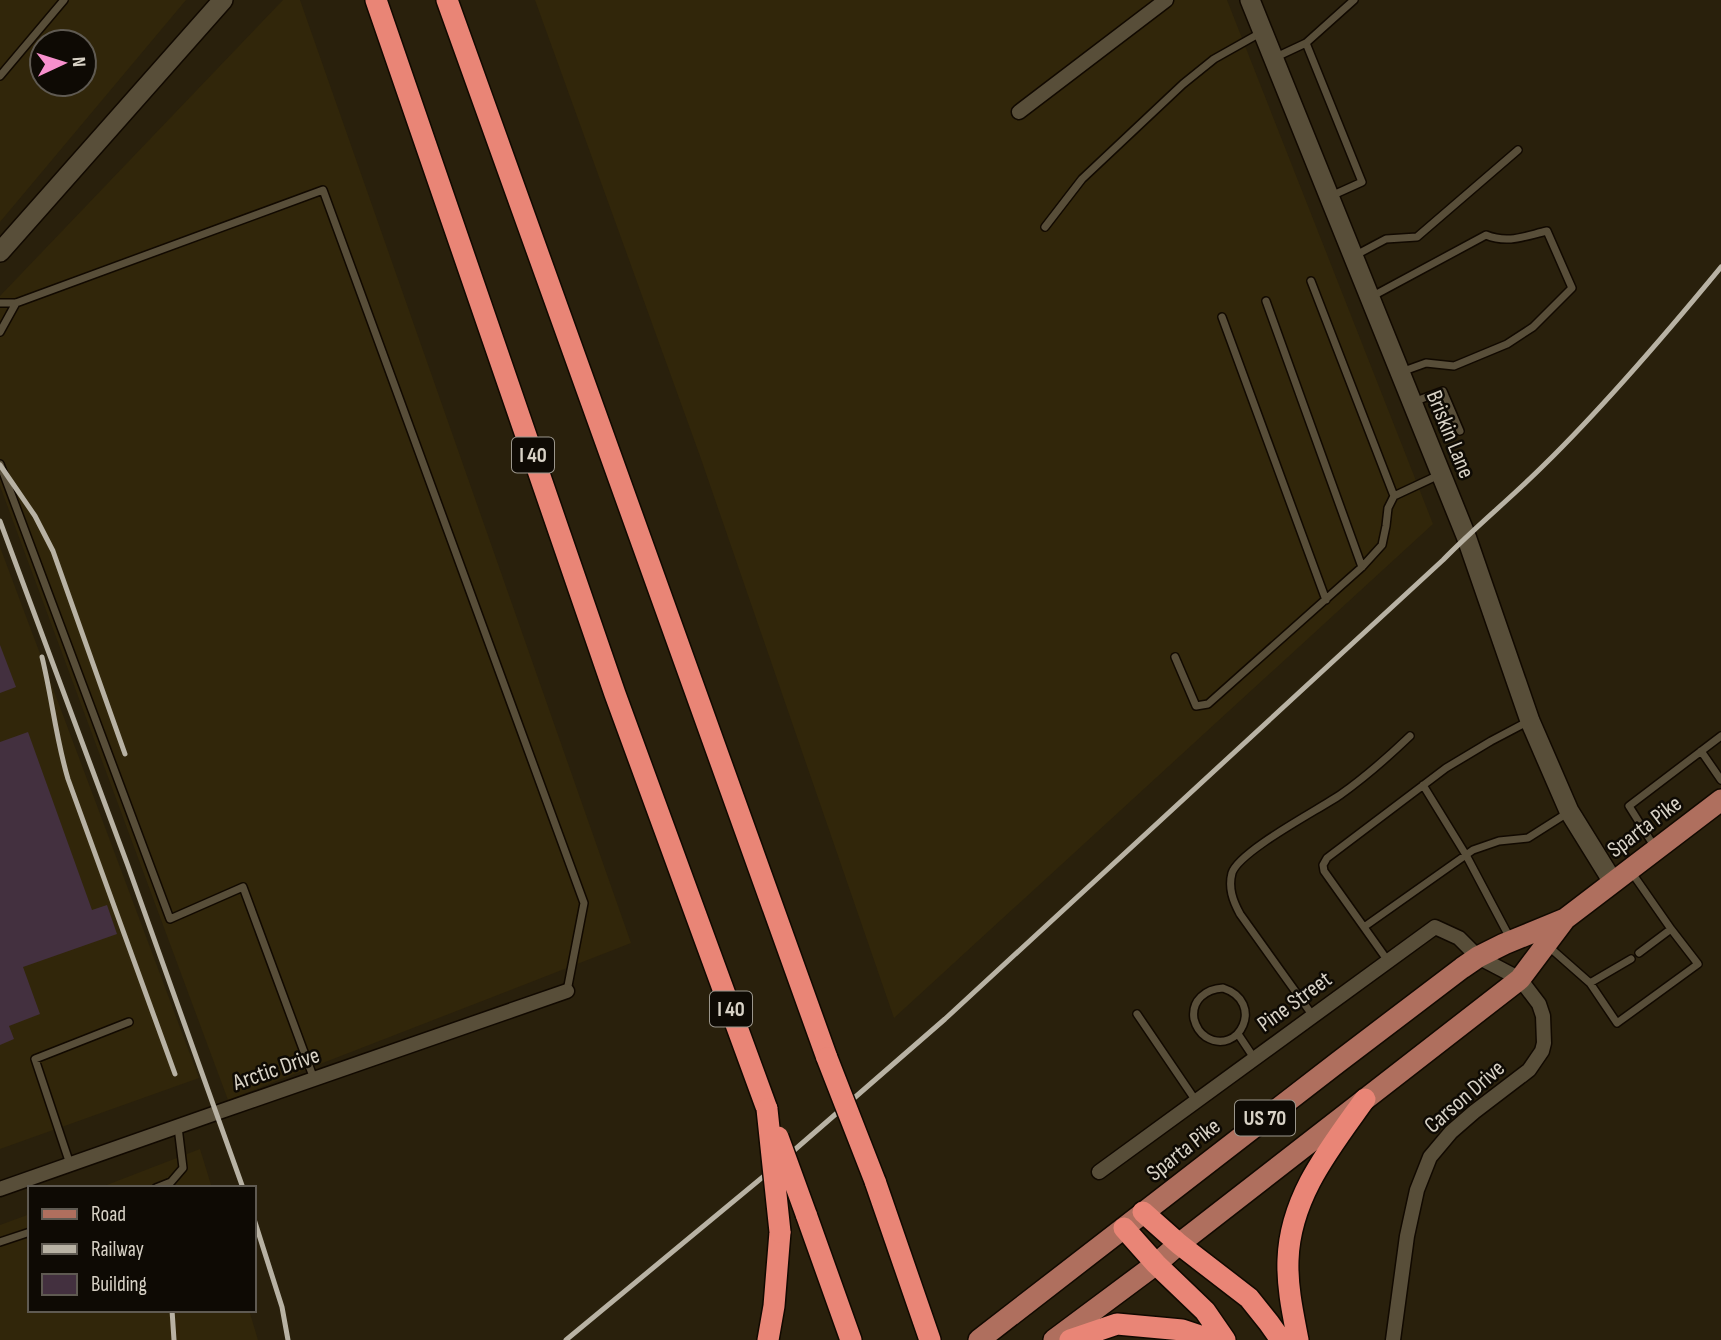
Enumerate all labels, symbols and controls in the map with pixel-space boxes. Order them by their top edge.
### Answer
north arrow [28,28,98,98]
text: N [67,56,90,68]
street label: Briskin Lane [1420,386,1480,482]
road number: I 40 [512,438,554,472]
street label: Sparta Pike [1602,790,1687,864]
street label: Pine Street [1252,965,1337,1038]
road number: I 40 [710,992,752,1026]
street label: Arctic Drive [228,1041,323,1097]
street label: Carson Drive [1419,1054,1511,1139]
road number: US 70 [1235,1100,1295,1136]
street label: Sparta Pike [1141,1112,1226,1187]
legend [28,1186,256,1312]
text: Road [91,1202,126,1227]
text: Railway [91,1237,144,1262]
text: Building [91,1272,147,1297]

